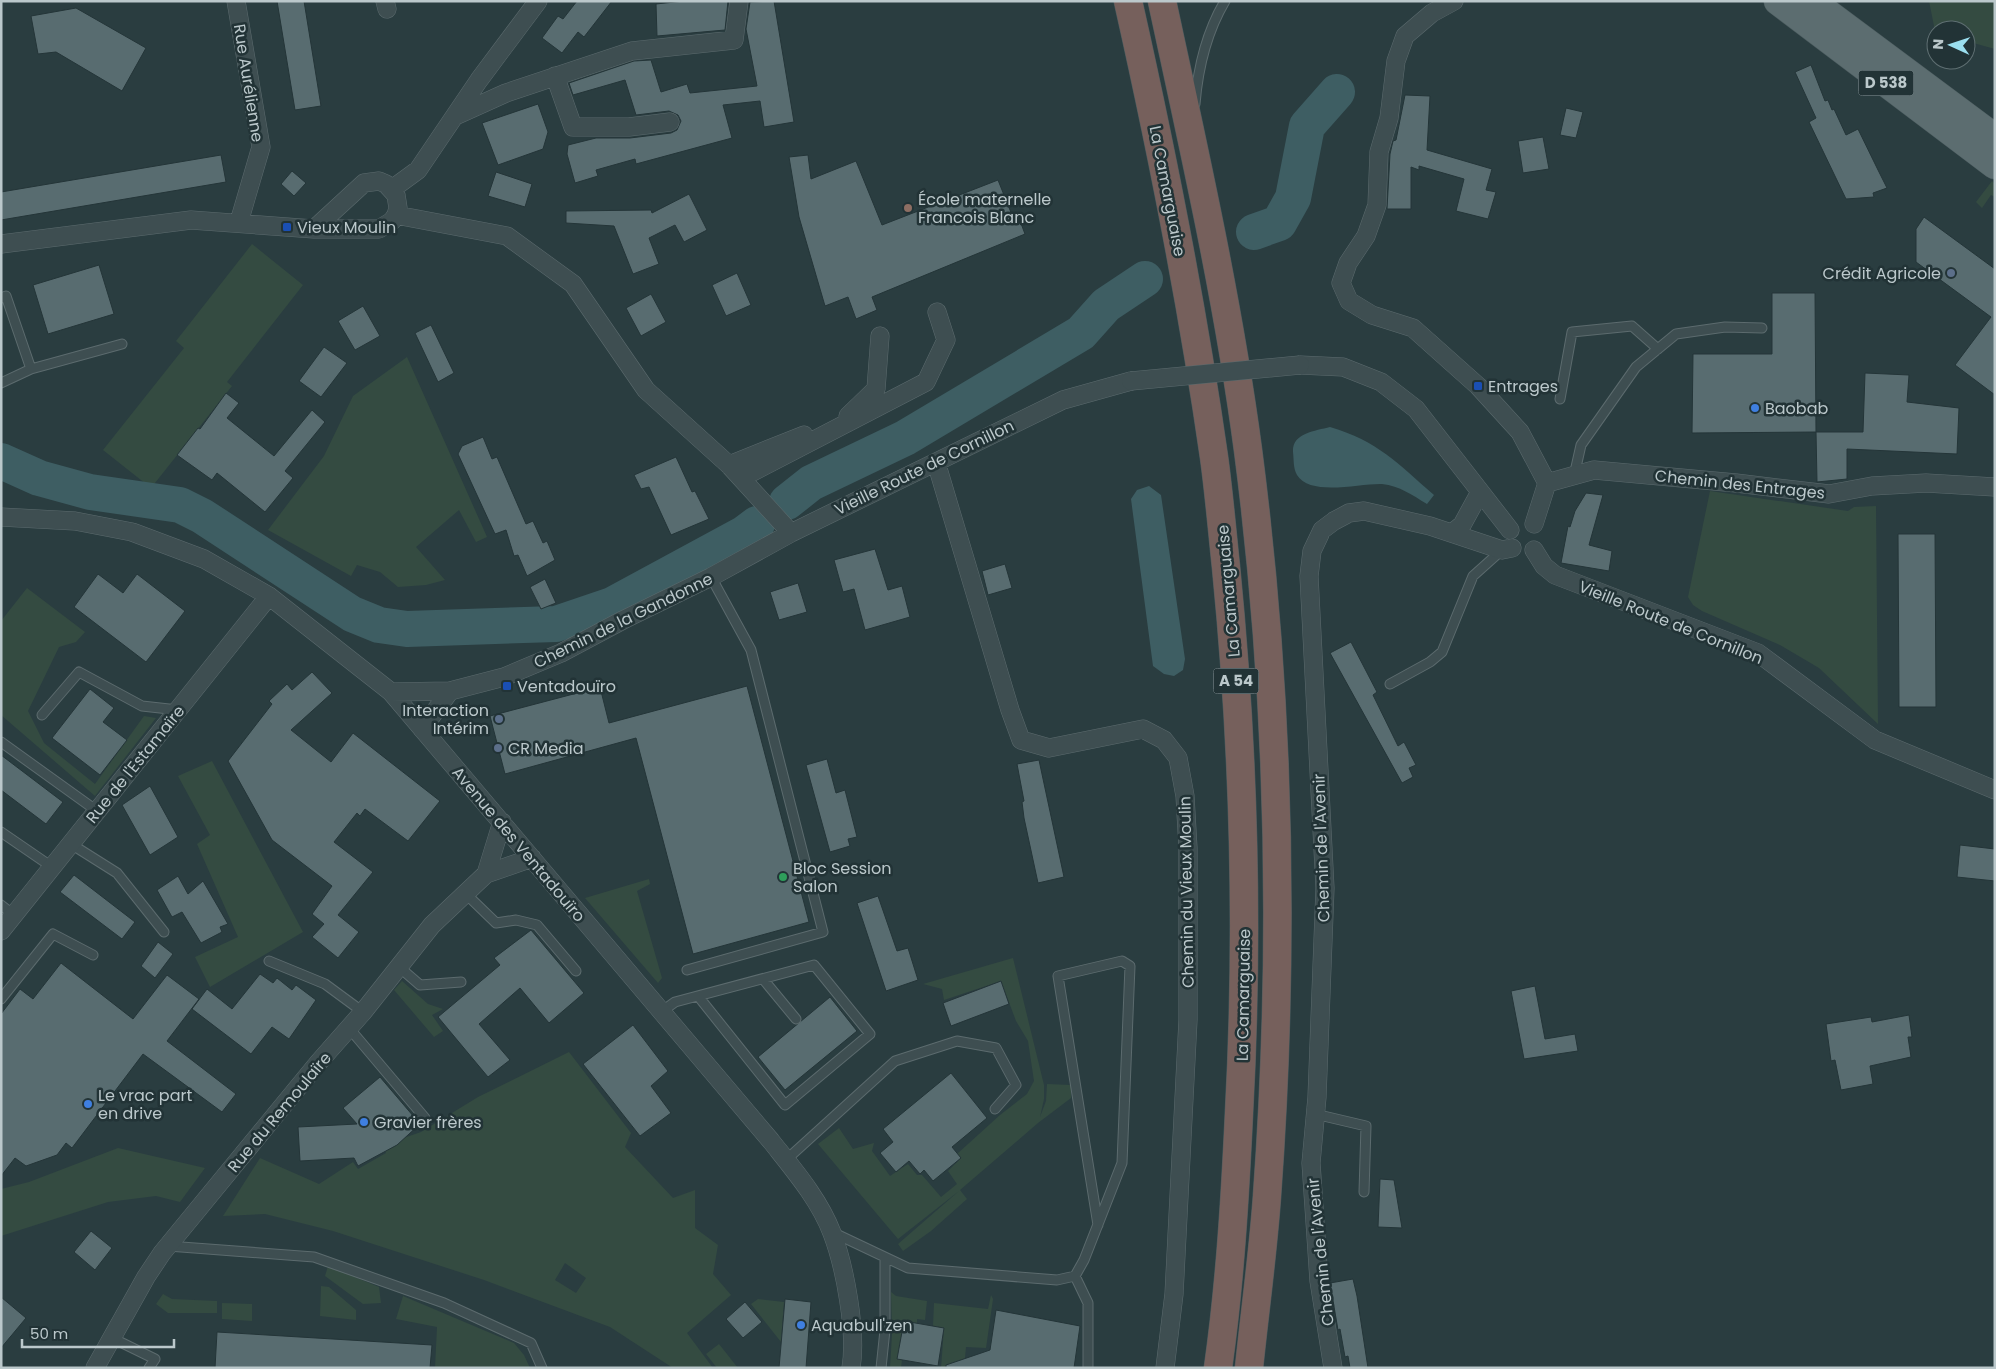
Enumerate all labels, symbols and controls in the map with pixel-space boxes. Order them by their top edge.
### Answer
north arrow [1926,20,1976,70]
street label: Rue Aurélienne [228,22,269,144]
text: N [1928,39,1948,50]
road number: D 538 [1858,70,1914,96]
street label: La Camarguaise [1144,124,1191,258]
place label: École maternelle Francois Blanc [918,188,1051,229]
marker: École maternelle Francois Blanc [902,202,914,214]
place label: Vieux Moulin [297,216,396,239]
marker: Vieux Moulin [281,221,293,233]
place label: Crédit Agricole [1823,262,1941,285]
marker: Crédit Agricole [1945,267,1957,279]
place label: Entrages [1488,375,1558,398]
marker: Entrages [1472,380,1484,392]
place label: Baobab [1765,397,1828,420]
marker: Baobab [1749,402,1761,414]
street label: Vieille Route de Cornillon [831,414,1018,521]
street label: Chemin des Entrages [1654,464,1826,505]
street label: La Camarguaise [1211,524,1246,658]
street label: Chemin de la Gandonne [530,567,717,674]
street label: Vieille Route de Cornillon [1575,575,1766,670]
road number: A 54 [1214,668,1258,694]
place label: Ventadouïro [517,675,616,698]
marker: Ventadouïro [501,680,513,692]
place label: Interaction Intérim [402,699,489,740]
street label: Rue de l'Estamaïre [81,700,190,828]
marker: Interaction Intérim [493,713,505,725]
place label: CR Media [508,737,584,760]
marker: CR Media [492,742,504,754]
street label: Avenue des Ventadouïro [447,762,591,927]
street label: Chemin de l'Avenir [1307,773,1336,923]
street label: Chemin du Vieux Moulin [1173,796,1200,988]
place label: Bloc Session Salon [793,857,891,898]
marker: Bloc Session Salon [777,871,789,883]
street label: La Camarguaise [1231,928,1256,1061]
street label: Rue du Remoulaïre [222,1047,337,1177]
place label: Le vrac part en drive [98,1084,192,1125]
marker: Le vrac part en drive [82,1098,94,1110]
place label: Gravier frères [374,1111,482,1134]
marker: Gravier frères [358,1116,370,1128]
street label: Chemin de l'Avenir [1301,1177,1340,1327]
place label: Aquabull'zen [811,1314,913,1337]
scale bar [22,1316,175,1348]
marker: Aquabull'zen [795,1319,807,1331]
text: 50 m [30,1323,68,1344]

